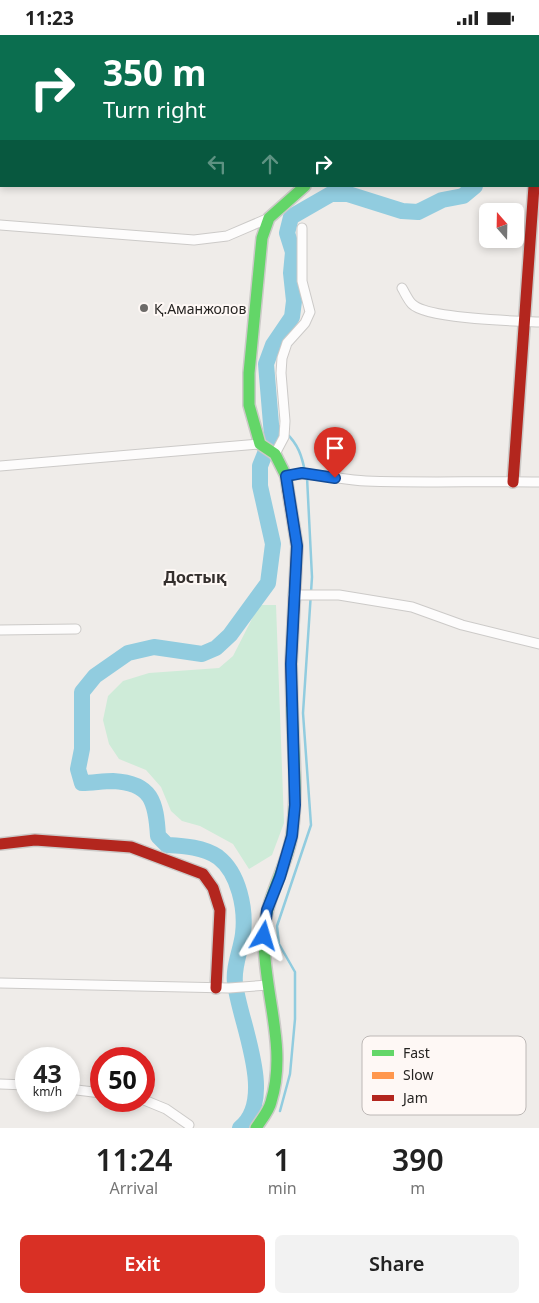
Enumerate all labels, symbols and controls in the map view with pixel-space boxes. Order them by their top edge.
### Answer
text: 11:23 [25,5,74,31]
text: 350 m [103,49,206,96]
icon: right [20,55,85,120]
text: Turn right [103,94,206,124]
icon: left [203,150,231,178]
icon: ahead [256,150,284,178]
icon: right [309,150,337,178]
north arrow [479,203,524,247]
map controls [479,203,524,248]
place label: Қ.Аманжолов [154,299,246,318]
marker: Қ.Аманжолов [138,302,150,314]
pin [314,427,356,478]
icon: arrive [321,434,349,462]
district label: Достық [163,566,227,588]
position arrow [237,909,289,961]
legend [362,1036,526,1115]
text: Fast [403,1043,430,1062]
speed limit sign: 50 [90,1047,155,1112]
text: 43 [33,1056,62,1090]
text: Slow [403,1065,434,1084]
text: km/h [33,1083,62,1100]
text: Jam [401,1088,428,1107]
text: 11:24 [95,1139,172,1180]
text: 1 [274,1139,291,1180]
text: 390 [392,1139,444,1180]
text: Arrival [109,1177,158,1199]
text: min [268,1177,297,1199]
text: m [410,1177,425,1199]
button: Exit [20,1235,265,1293]
button: Share [275,1235,519,1293]

